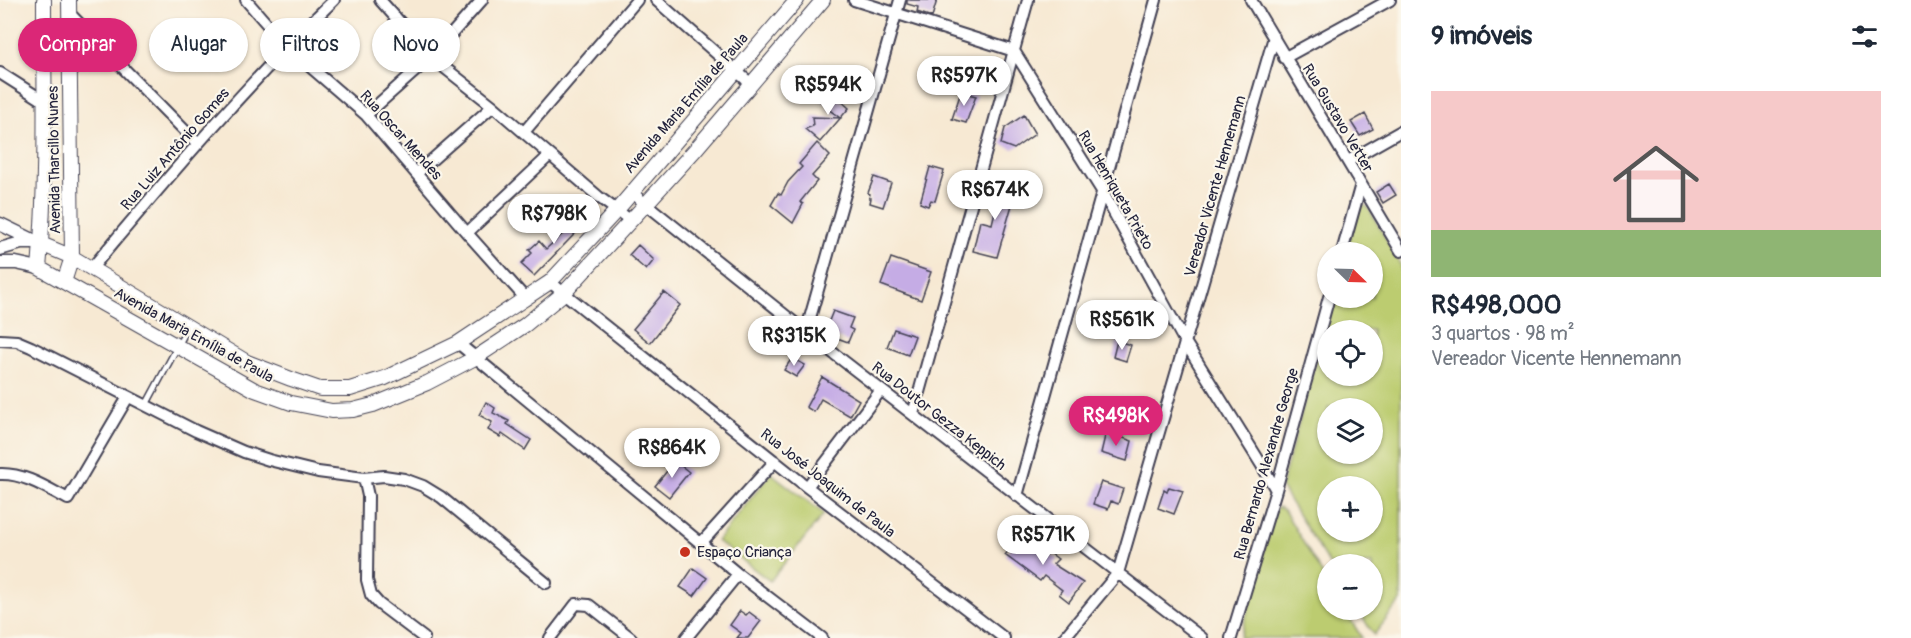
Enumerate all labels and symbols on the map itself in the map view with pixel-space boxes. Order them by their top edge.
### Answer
street label: Avenida Maria Emília de Paula [620,29,753,177]
pin: R$597K [915,56,1013,107]
street label: Rua Gustavo Vetter [1298,61,1378,176]
pin: R$594K [779,65,877,116]
street label: Rua Luiz Antônio Gomes [117,84,234,214]
street label: Avenida Tharcillo Nunes [44,85,65,234]
street label: Rua Oscar Mendes [355,87,446,184]
street label: Vereador Vicente Hennemann [1180,93,1251,279]
street label: Rua Henriqueta Prieto [1074,127,1157,253]
pin: R$674K [946,170,1044,221]
pin: R$798K [505,194,603,245]
north arrow [1317,242,1383,308]
street label: Avenida Maria Emília de Paula [111,284,277,387]
pin: R$561K [1073,300,1171,351]
pin: R$315K [745,316,843,367]
street label: Rua Doutor Gezza Keppich [868,358,1010,475]
street label: Rua Bernardo Alexandre George [1230,366,1303,562]
pin: R$498K [1067,396,1165,447]
street label: Rua José Joaquim de Paula [756,425,899,542]
pin: R$864K [623,428,721,479]
pin: R$571K [994,515,1092,566]
place label: Espaço Criança [697,543,792,562]
marker: Espaço Criança [678,545,692,559]

